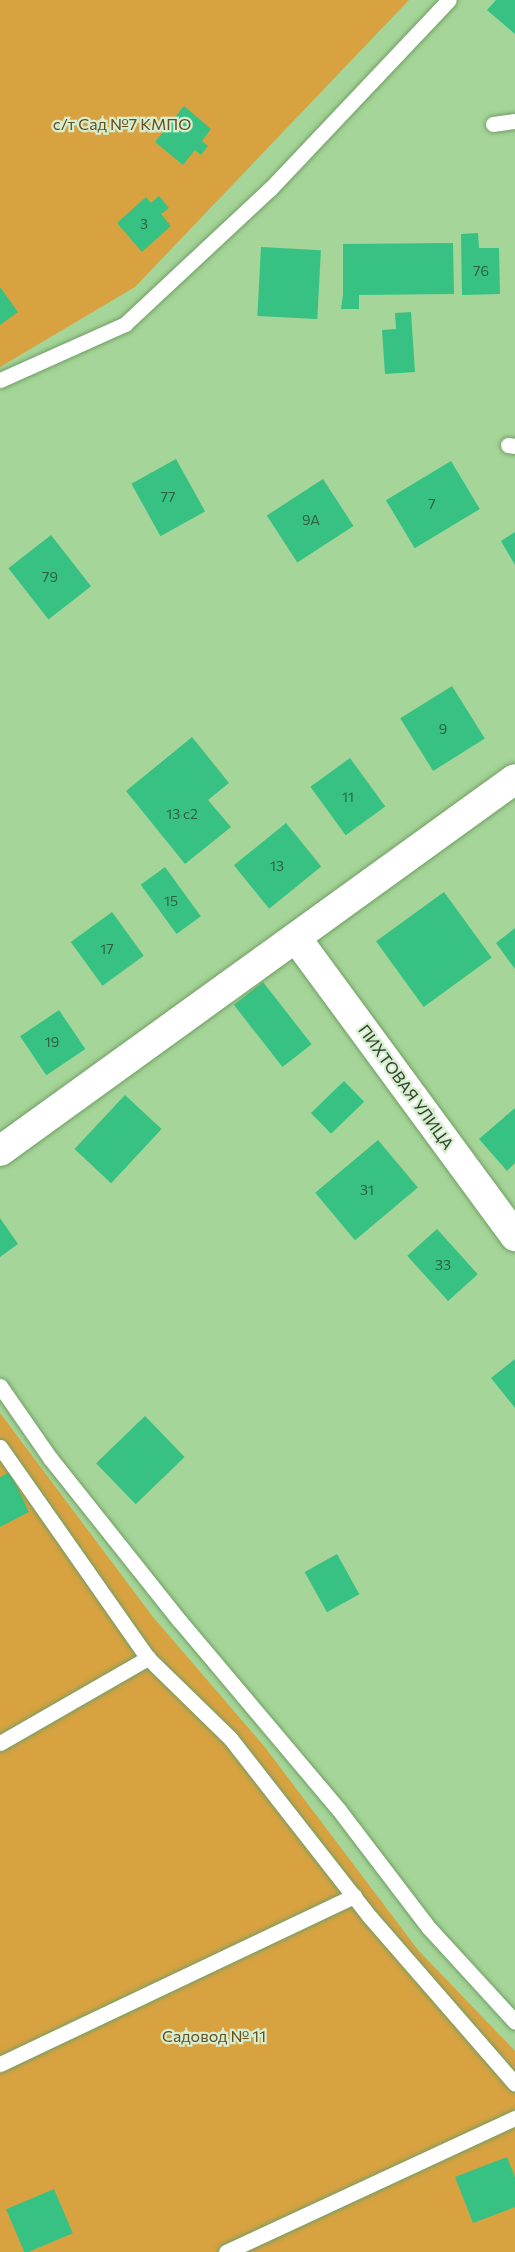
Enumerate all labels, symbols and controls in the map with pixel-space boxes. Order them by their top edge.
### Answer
park label: с/т Сад №7 КМПО [53,114,191,134]
house number: 3 [140,216,148,232]
house number: 76 [473,263,489,279]
house number: 77 [161,489,175,505]
house number: 7 [428,496,436,512]
house number: 9А [302,512,320,528]
house number: 79 [42,569,58,585]
house number: 9 [439,721,447,737]
house number: 11 [342,789,354,805]
house number: 13 с2 [166,806,198,822]
house number: 13 [270,858,284,874]
house number: 15 [164,893,178,909]
house number: 17 [100,941,114,957]
street label: ПИХТОВАЯ УЛИЦА [354,1021,458,1153]
house number: 19 [45,1034,59,1050]
house number: 31 [360,1182,374,1198]
house number: 33 [435,1257,451,1273]
park label: Садовод № 11 [162,2026,266,2046]

